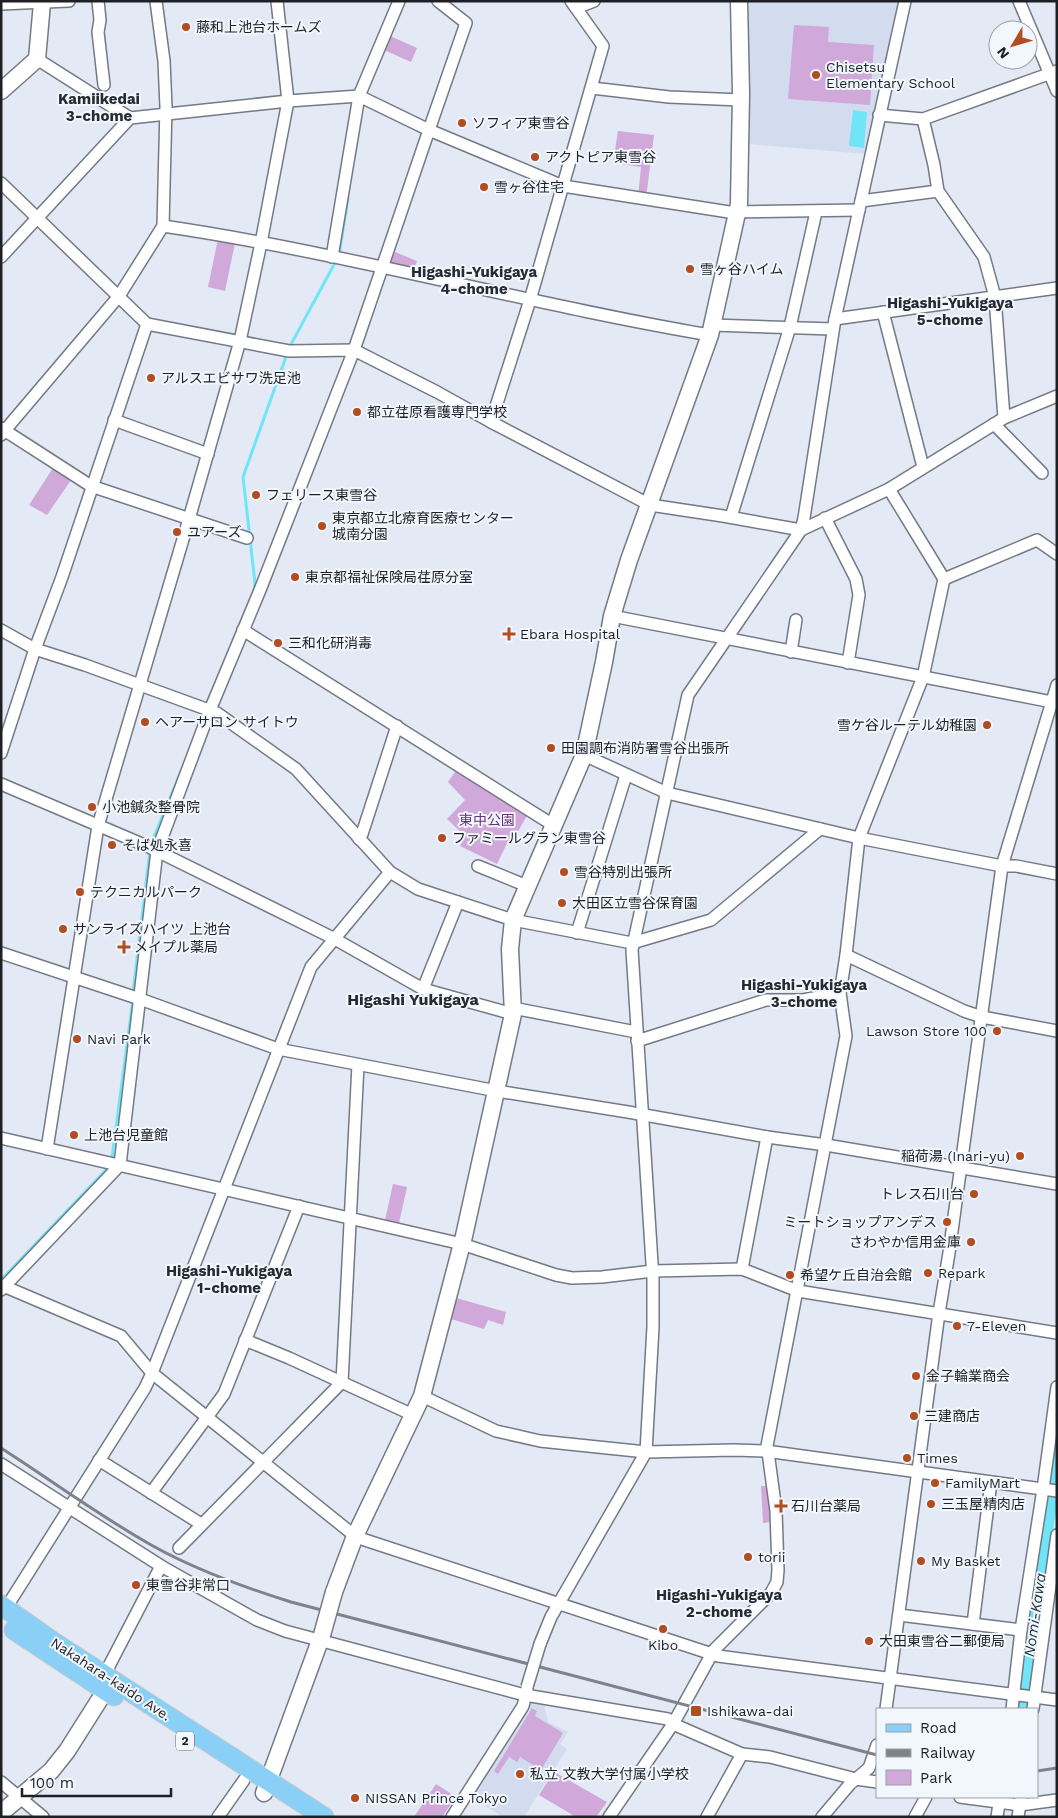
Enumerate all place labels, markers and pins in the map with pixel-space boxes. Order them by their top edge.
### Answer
place label: 藤和上池台ホームズ [196,19,322,35]
marker: 藤和上池台ホームズ [180,21,192,33]
place label: Chisetsu Elementary School [826,59,956,91]
marker: Chisetsu Elementary School [810,69,822,81]
place label: ソフィア東雪谷 [472,115,570,131]
marker: ソフィア東雪谷 [456,117,468,129]
place label: アクトピア東雪谷 [545,149,656,165]
marker: アクトピア東雪谷 [529,151,541,163]
place label: 雪ヶ谷住宅 [494,179,564,195]
marker: 雪ヶ谷住宅 [478,181,490,193]
place label: 雪ヶ谷ハイム [700,261,783,277]
marker: 雪ヶ谷ハイム [684,263,696,275]
place label: アルスエビサワ洗足池 [161,370,301,386]
marker: アルスエビサワ洗足池 [145,372,157,384]
place label: 都立荏原看護専門学校 [367,404,507,420]
marker: 都立荏原看護専門学校 [351,406,363,418]
place label: フェリース東雪谷 [266,487,377,503]
marker: フェリース東雪谷 [250,489,262,501]
place label: 東京都立北療育医療センター 城南分園 [332,510,514,542]
marker: 東京都立北療育医療センター 城南分園 [316,520,328,532]
place label: ユアーズ [187,524,241,540]
marker: ユアーズ [171,526,183,538]
place label: 東京都福祉保険局荏原分室 [305,569,473,585]
marker: 東京都福祉保険局荏原分室 [289,571,301,583]
place label: Ebara Hospital [520,626,621,642]
marker: Ebara Hospital [502,627,516,641]
place label: 三和化研消毒 [288,635,372,651]
marker: 三和化研消毒 [272,637,284,649]
place label: ヘアーサロン サイトウ [155,714,299,730]
marker: ヘアーサロン サイトウ [139,716,151,728]
place label: 雪ケ谷ルーテル幼稚園 [837,717,977,733]
marker: 雪ケ谷ルーテル幼稚園 [981,719,993,731]
place label: 田園調布消防署雪谷出張所 [561,740,729,756]
marker: 田園調布消防署雪谷出張所 [545,742,557,754]
place label: 小池鍼灸整骨院 [102,799,200,815]
marker: 小池鍼灸整骨院 [86,801,98,813]
place label: ファミールグラン東雪谷 [452,830,606,846]
marker: ファミールグラン東雪谷 [436,832,448,844]
place label: そば処永喜 [122,837,192,853]
marker: そば処永喜 [106,839,118,851]
place label: 雪谷特別出張所 [574,864,672,880]
marker: 雪谷特別出張所 [558,866,570,878]
place label: テクニカルパーク [90,884,202,900]
marker: テクニカルパーク [74,886,86,898]
place label: 大田区立雪谷保育園 [572,895,698,911]
marker: 大田区立雪谷保育園 [556,897,568,909]
place label: サンライズハイツ 上池台 [73,921,231,937]
marker: サンライズハイツ 上池台 [57,923,69,935]
place label: メイプル薬局 [134,939,218,955]
marker: メイプル薬局 [118,941,130,953]
place label: Lawson Store 100 [866,1023,987,1039]
marker: Lawson Store 100 [991,1025,1003,1037]
place label: Navi Park [87,1031,151,1047]
marker: Navi Park [71,1033,83,1045]
place label: 上池台児童館 [84,1127,168,1143]
marker: 上池台児童館 [68,1129,80,1141]
place label: 稲荷湯 (Inari-yu) [901,1148,1010,1164]
marker: 稲荷湯 (Inari-yu) [1014,1150,1026,1162]
place label: トレス石川台 [880,1186,964,1202]
marker: トレス石川台 [968,1188,980,1200]
place label: ミートショップアンデス [784,1214,937,1230]
marker: ミートショップアンデス [941,1216,953,1228]
place label: さわやか信用金庫 [849,1234,961,1250]
marker: さわやか信用金庫 [965,1236,977,1248]
place label: Repark [938,1265,986,1281]
place label: 希望ケ丘自治会館 [800,1267,912,1283]
marker: Repark [922,1267,934,1279]
marker: 希望ケ丘自治会館 [784,1269,796,1281]
place label: 7-Eleven [967,1318,1026,1334]
marker: 7-Eleven [951,1320,963,1332]
place label: 金子輪業商会 [926,1368,1010,1384]
marker: 金子輪業商会 [910,1370,922,1382]
place label: 三建商店 [924,1408,980,1424]
marker: 三建商店 [908,1410,920,1422]
place label: Times [917,1450,958,1466]
marker: Times [901,1452,913,1464]
place label: FamilyMart [945,1475,1020,1491]
marker: FamilyMart [929,1477,941,1489]
place label: 三玉屋精肉店 [941,1496,1025,1512]
place label: 石川台薬局 [791,1498,861,1514]
marker: 三玉屋精肉店 [925,1498,937,1510]
marker: 石川台薬局 [775,1500,787,1512]
place label: torii [758,1549,785,1565]
marker: torii [742,1551,754,1563]
place label: My Basket [931,1553,1001,1569]
marker: My Basket [915,1555,927,1567]
place label: 東雪谷非常口 [146,1577,230,1593]
marker: 東雪谷非常口 [130,1579,142,1591]
marker: Kibo [657,1623,669,1635]
place label: 大田東雪谷二郵便局 [879,1633,1005,1649]
marker: 大田東雪谷二郵便局 [863,1635,875,1647]
place label: Kibo [648,1637,678,1653]
place label: Ishikawa-dai [707,1703,793,1719]
marker: Ishikawa-dai [689,1704,703,1718]
place label: 私立 文教大学付属小学校 [530,1766,689,1782]
marker: 私立 文教大学付属小学校 [514,1768,526,1780]
place label: NISSAN Prince Tokyo [365,1790,507,1806]
marker: NISSAN Prince Tokyo [349,1792,361,1804]

